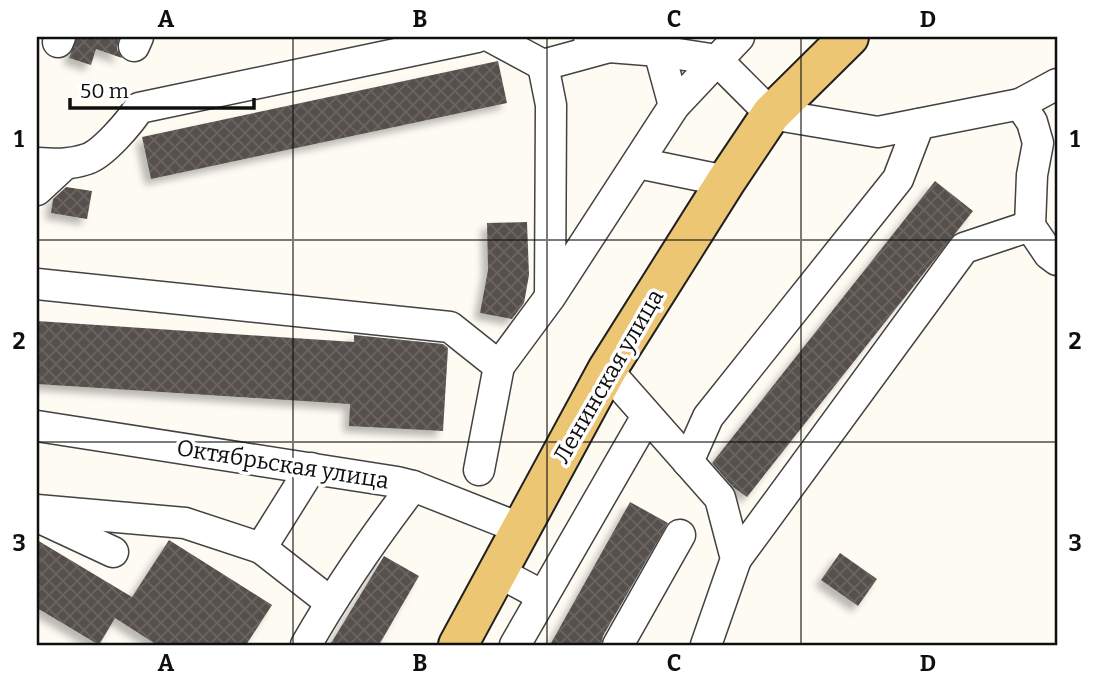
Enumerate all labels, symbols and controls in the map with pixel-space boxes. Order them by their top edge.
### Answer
text: A [158,5,175,33]
text: B [413,5,427,33]
text: C [667,5,681,33]
text: D [920,5,936,33]
scale bar [70,66,254,110]
text: 50 m [80,78,129,104]
text: 1 [14,125,24,153]
text: 1 [1070,125,1080,153]
street label: Ленинская улица [547,284,669,468]
text: 2 [13,327,26,355]
text: 2 [1069,327,1082,355]
street label: Октябрьская улица [175,433,392,495]
text: 3 [12,529,26,557]
text: 3 [1068,529,1082,557]
text: A [158,649,175,677]
text: B [413,649,427,677]
text: C [667,649,681,677]
text: D [920,649,936,677]

